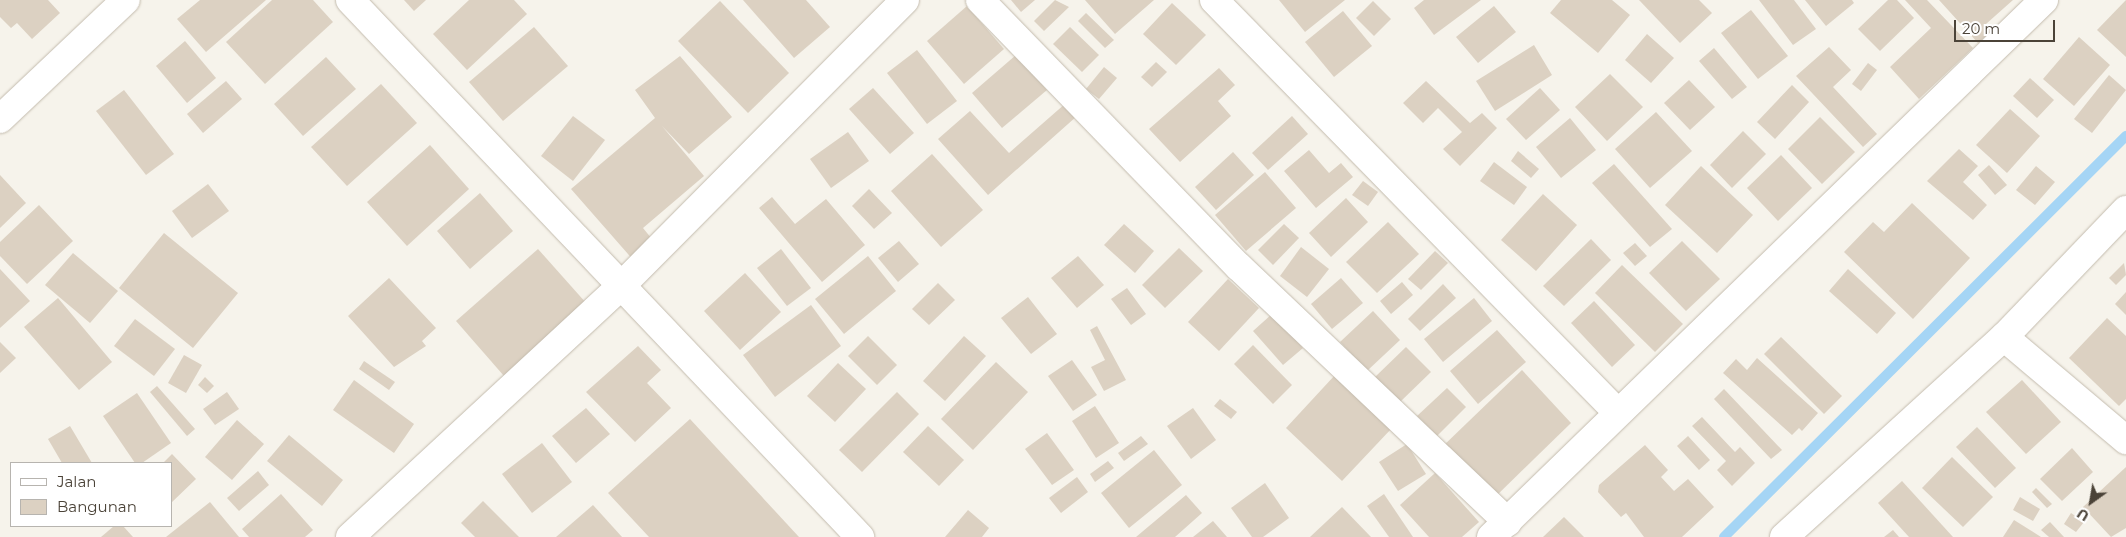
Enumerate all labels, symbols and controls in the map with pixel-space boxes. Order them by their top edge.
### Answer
scale bar [1956,10,2057,42]
text: 20 m [1962,19,2000,38]
legend [10,462,172,527]
text: Jalan [57,472,96,491]
north arrow [2066,477,2116,527]
text: Bangunan [57,497,137,516]
text: U [2074,504,2093,525]

